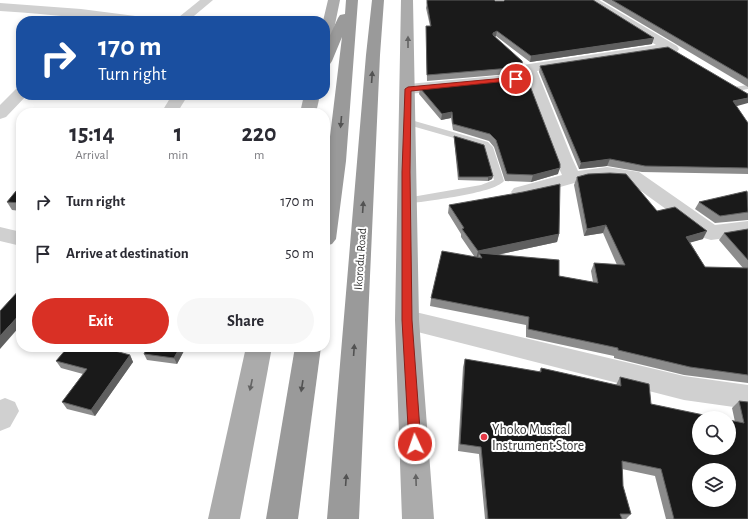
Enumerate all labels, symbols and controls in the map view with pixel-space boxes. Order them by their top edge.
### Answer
icon: right [32,32,84,84]
text: 170 m [98,33,162,61]
one-way arrow [405,35,411,48]
pin [499,62,533,96]
text: Turn right [98,66,167,84]
icon: arrive [505,68,527,90]
one-way arrow [368,71,375,83]
one-way arrow [337,116,344,129]
text: 15:14 [69,122,115,146]
text: 1 [174,122,182,146]
text: 220 [242,122,277,146]
text: Arrival [75,149,109,162]
text: min [168,149,188,162]
text: m [254,149,264,162]
icon: right [32,191,54,213]
text: Turn right [66,194,125,209]
text: 170 m [280,194,314,209]
one-way arrow [360,201,367,213]
street label: Ikorodu Road [352,228,368,290]
icon: arrive [32,243,54,265]
text: Arrive at destination [66,246,189,261]
text: 50 m [285,246,314,261]
button: Exit [32,298,169,344]
button: Share [177,298,314,344]
one-way arrow [351,344,358,356]
one-way arrow [248,379,254,391]
one-way arrow [299,379,305,392]
map controls [692,411,736,507]
button: search [692,411,736,455]
position arrow [394,423,436,465]
place label: Yhoko Musical Instrument Store [492,423,584,453]
marker: Yhoko Musical Instrument Store [479,432,489,442]
button: layers [692,463,736,507]
one-way arrow [343,473,349,486]
one-way arrow [413,474,420,486]

